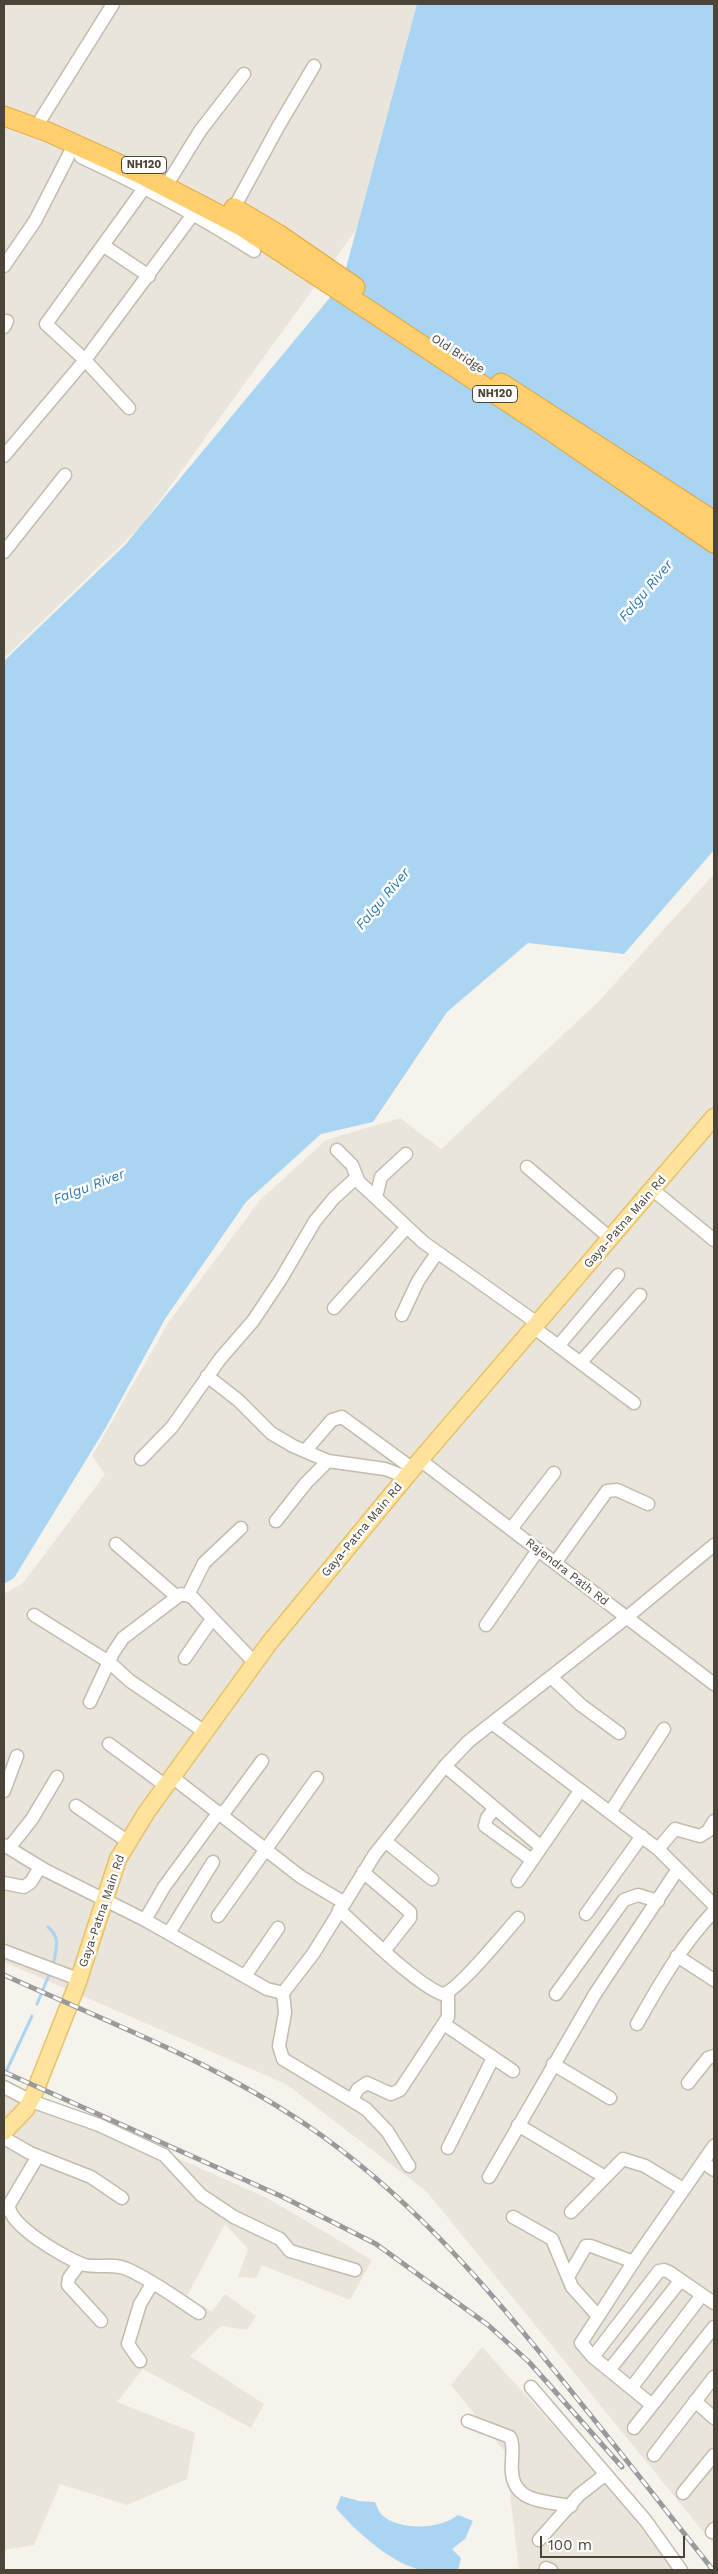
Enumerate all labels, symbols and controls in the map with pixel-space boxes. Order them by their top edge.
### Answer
road number: NH120 [122,156,166,174]
street label: Old Bridge [428,331,488,377]
road number: NH120 [472,386,518,402]
water label: Falgu River [615,557,677,625]
water label: Falgu River [352,865,414,933]
water label: Falgu River [51,1166,127,1208]
street label: Gaya-Patna Main Rd [581,1173,669,1271]
street label: Gaya-Patna Main Rd [319,1480,405,1580]
street label: Rajendra Path Rd [523,1535,611,1609]
street label: Gaya-Patna Main Rd [76,1853,128,1969]
scale bar [543,2526,688,2558]
text: 100 m [548,2536,592,2554]

